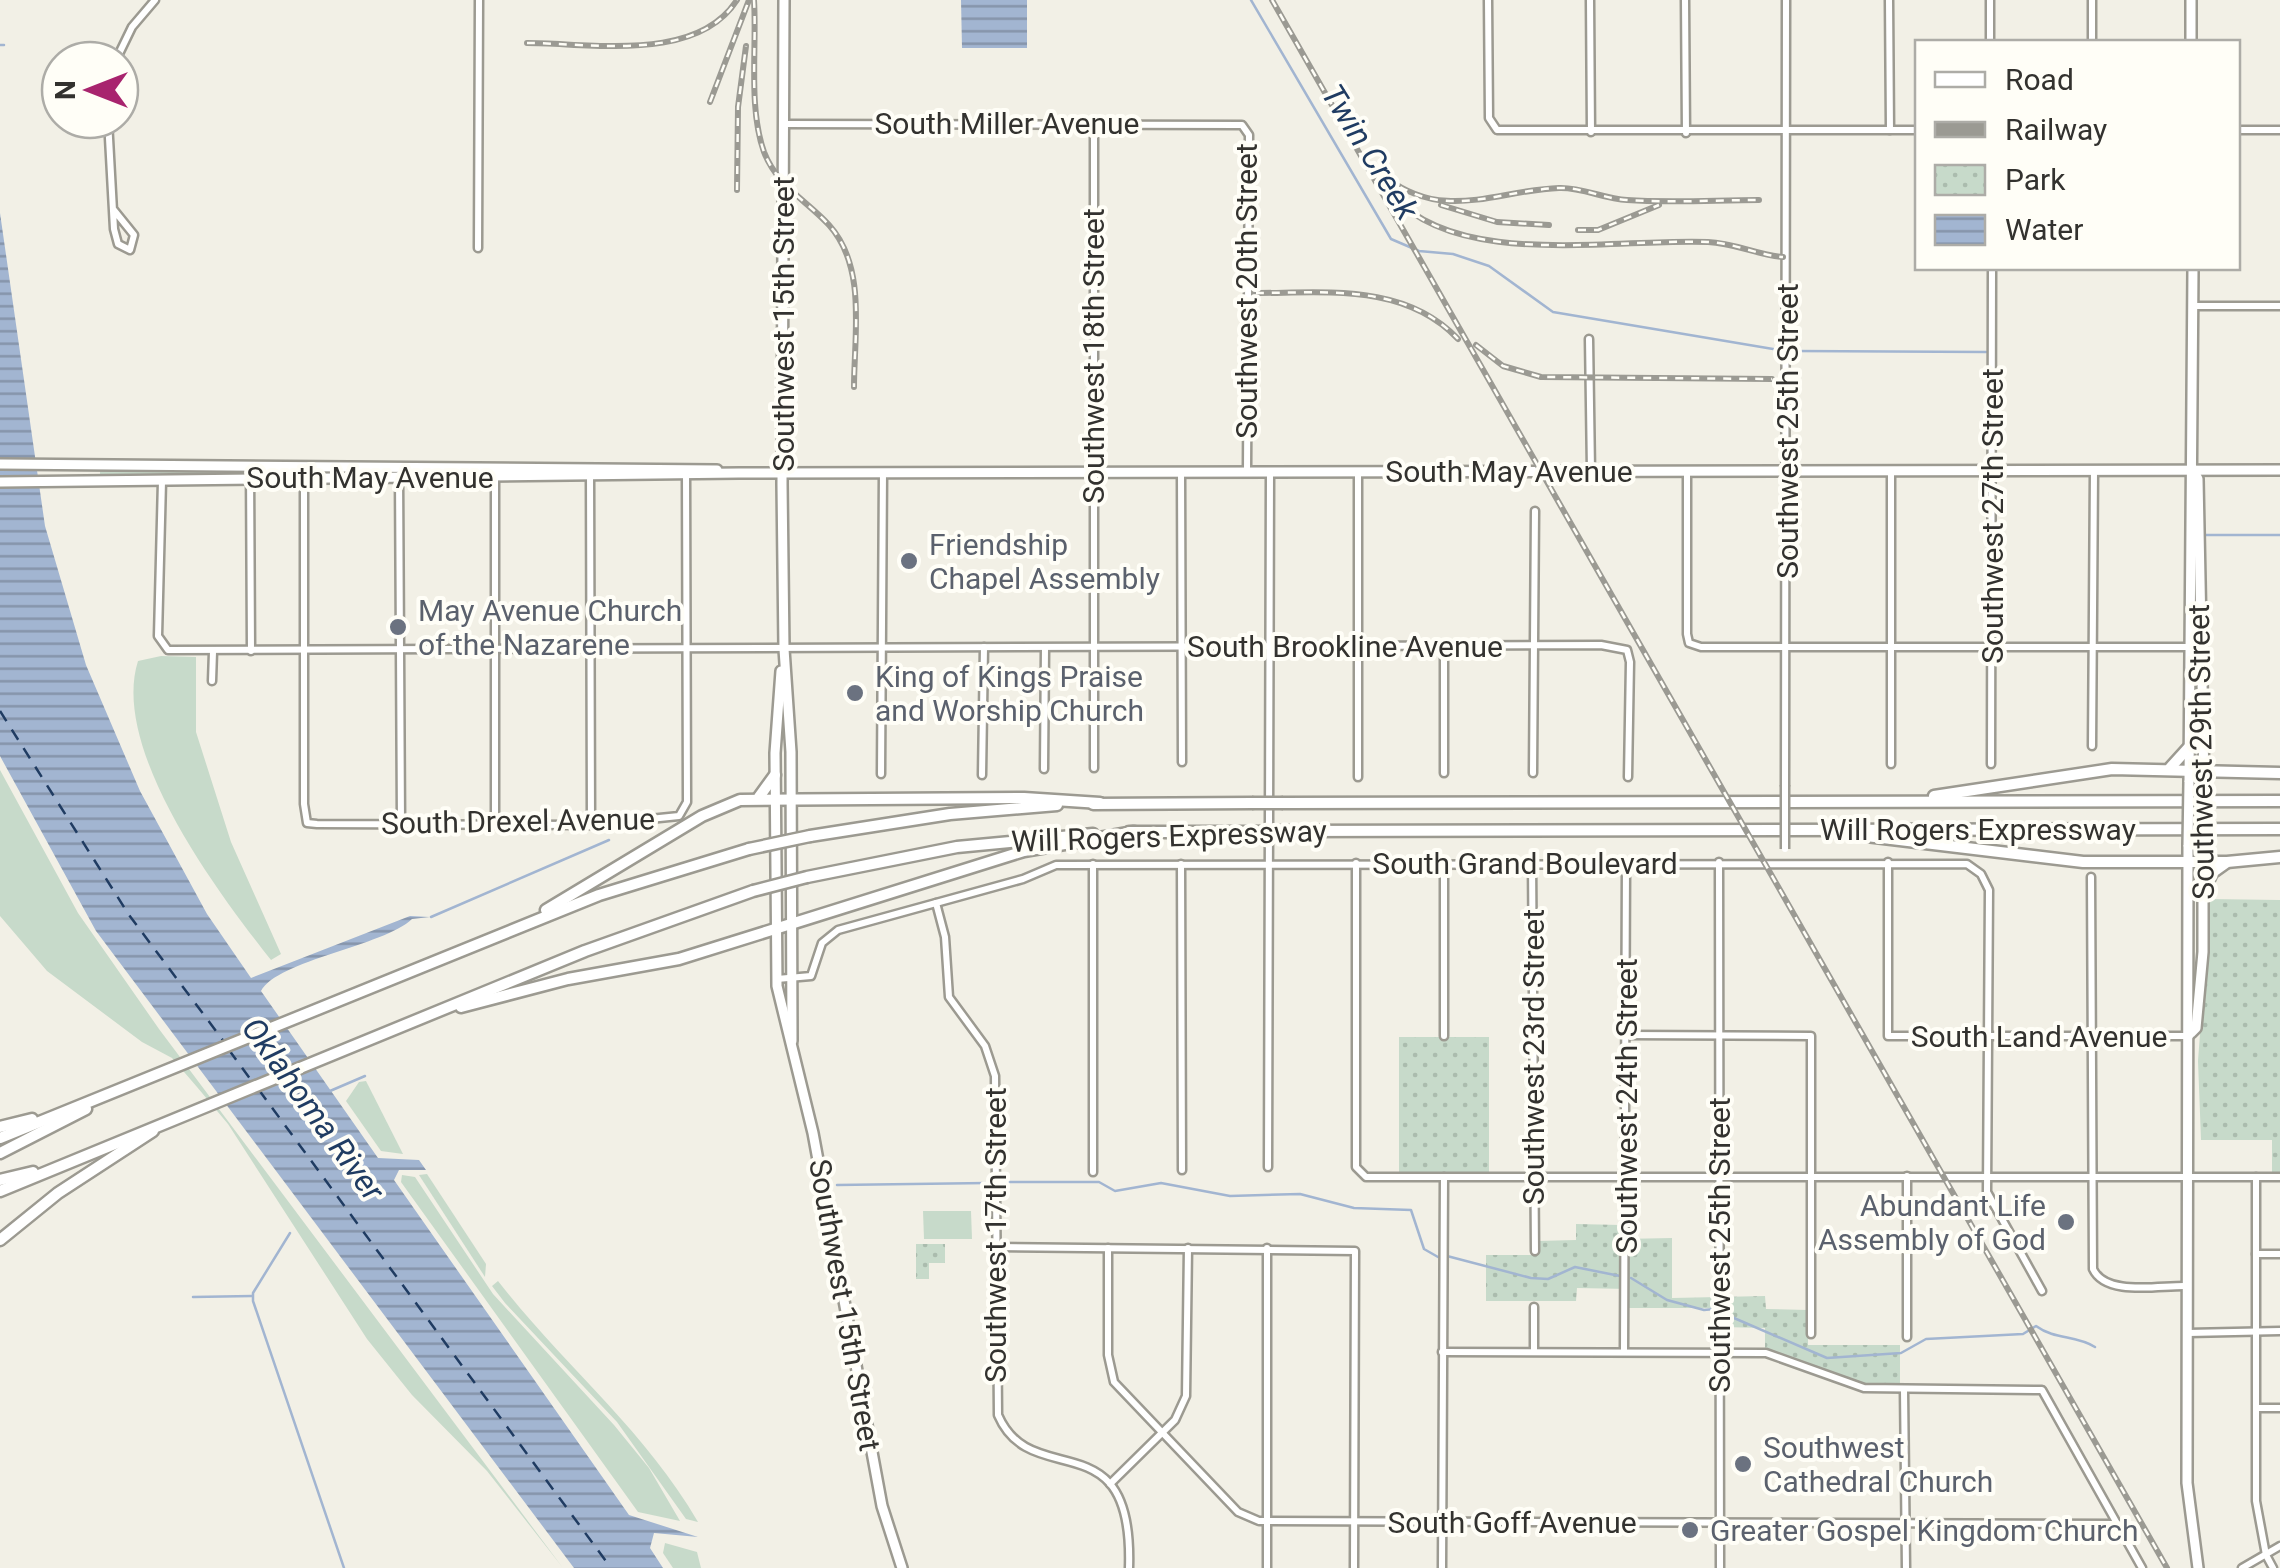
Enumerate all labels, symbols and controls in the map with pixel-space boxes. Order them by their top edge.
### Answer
north arrow [40,40,140,140]
legend [1915,40,2240,270]
text: Road [2005,62,2074,97]
water label: Twin Creek [1313,77,1427,228]
text: N [49,80,82,100]
street label: South Miller Avenue [875,106,1139,141]
text: Railway [2005,112,2107,147]
street label: Southwest 20th Street [1229,143,1264,439]
text: Park [2005,162,2066,197]
street label: Southwest 15th Street [766,176,801,472]
street label: Southwest 18th Street [1076,208,1111,504]
text: Water [2005,212,2083,247]
street label: Southwest 25th Street [1770,283,1805,579]
street label: Southwest 27th Street [1975,368,2010,664]
street label: South May Avenue [1385,454,1633,489]
street label: South May Avenue [246,460,494,495]
place label: Friendship Chapel Assembly [929,527,1160,596]
marker: Friendship Chapel Assembly [898,550,920,572]
place label: May Avenue Church of the Nazarene [418,593,682,662]
street label: Southwest 29th Street [2181,604,2221,900]
marker: May Avenue Church of the Nazarene [387,616,409,638]
street label: South Brookline Avenue [1187,629,1503,664]
place label: King of Kings Praise and Worship Church [875,659,1144,728]
marker: King of Kings Praise and Worship Church [844,682,866,704]
street label: South Drexel Avenue [381,801,655,841]
street label: Will Rogers Expressway [1820,812,2136,847]
street label: Will Rogers Expressway [1011,813,1327,859]
street label: South Grand Boulevard [1372,846,1678,881]
street label: Southwest 23rd Street [1516,909,1551,1205]
street label: Southwest 24th Street [1609,958,1644,1254]
water label: Oklahoma River [234,1010,393,1209]
street label: South Land Avenue [1911,1019,2167,1054]
street label: Southwest 17th Street [978,1087,1013,1383]
street label: Southwest 25th Street [1702,1097,1737,1393]
street label: Southwest 15th Street [802,1156,888,1454]
place label: Abundant Life Assembly of God [1818,1188,2046,1257]
marker: Abundant Life Assembly of God [2055,1211,2077,1233]
place label: Southwest Cathedral Church [1763,1430,1993,1499]
marker: Southwest Cathedral Church [1732,1453,1754,1475]
street label: South Goff Avenue [1387,1505,1637,1540]
place label: Greater Gospel Kingdom Church [1710,1513,2138,1548]
marker: Greater Gospel Kingdom Church [1679,1519,1701,1541]

